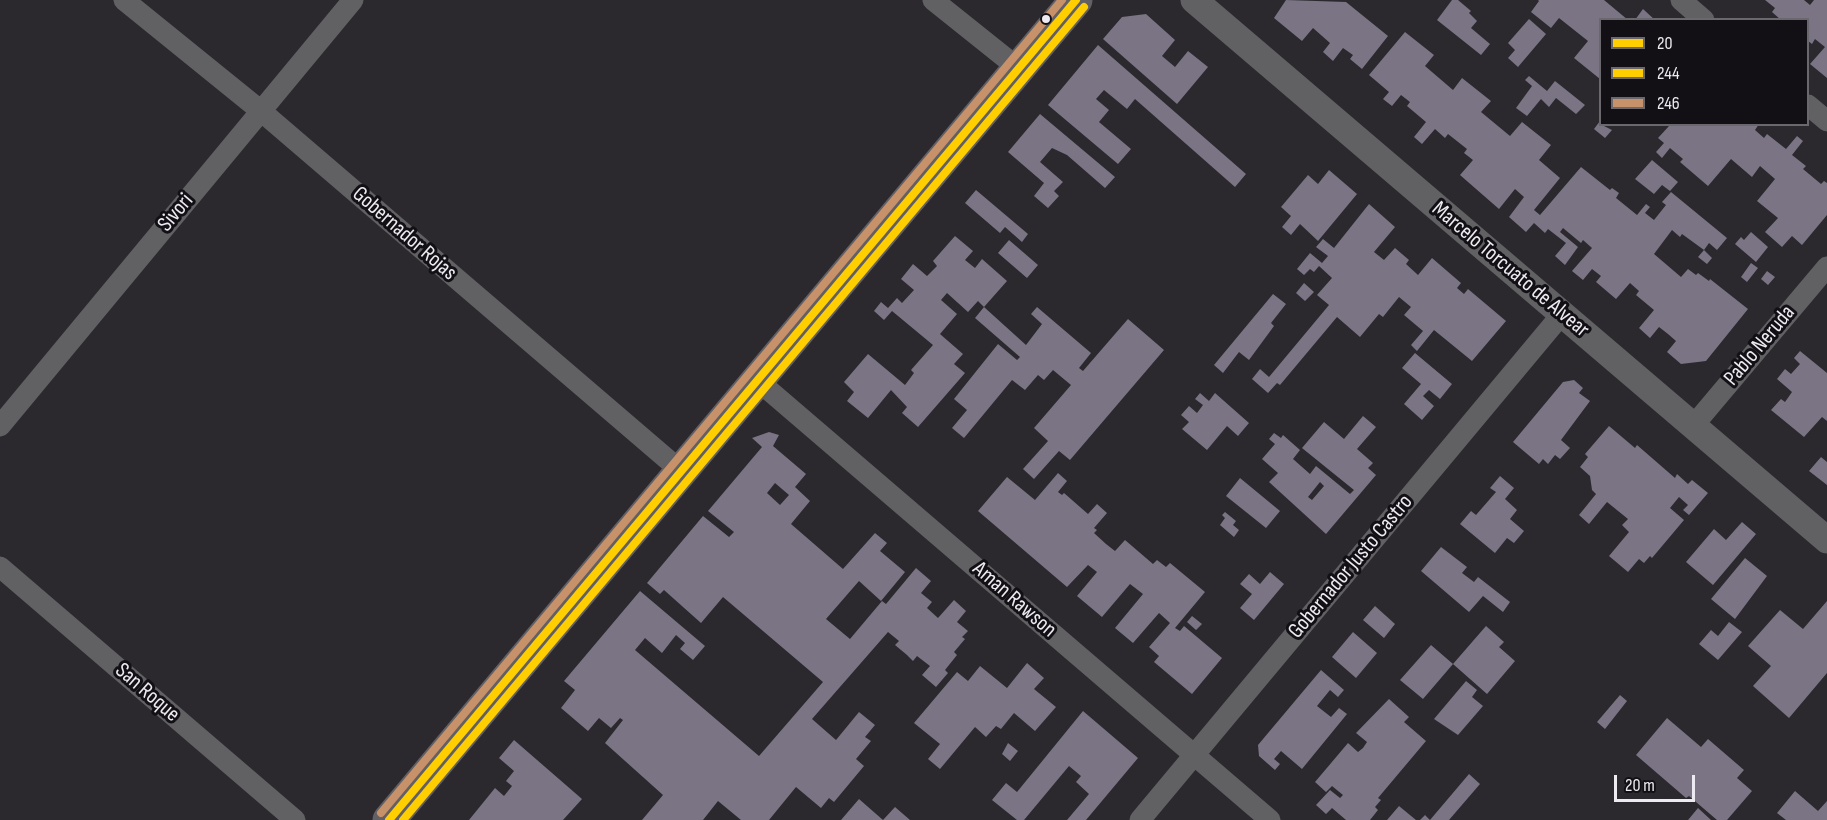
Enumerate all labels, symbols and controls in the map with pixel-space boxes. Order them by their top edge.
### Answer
unlabelled marker [1040,13,1052,25]
legend [1599,18,1809,126]
text: 20 [1657,33,1672,54]
text: 244 [1657,63,1679,84]
text: 246 [1657,93,1680,114]
street label: Gobernador Rojas [346,181,462,287]
street label: Sivori [153,189,199,237]
street label: Marcelo Torcuato de Alvear [1426,196,1594,344]
street label: Pablo Neruda [1719,301,1801,391]
street label: Gobernador Justo Castro [1283,490,1419,644]
street label: Aman Rawson [967,556,1061,644]
street label: San Roque [109,658,185,728]
scale bar [1617,763,1698,801]
text: 20 m [1625,775,1655,796]

